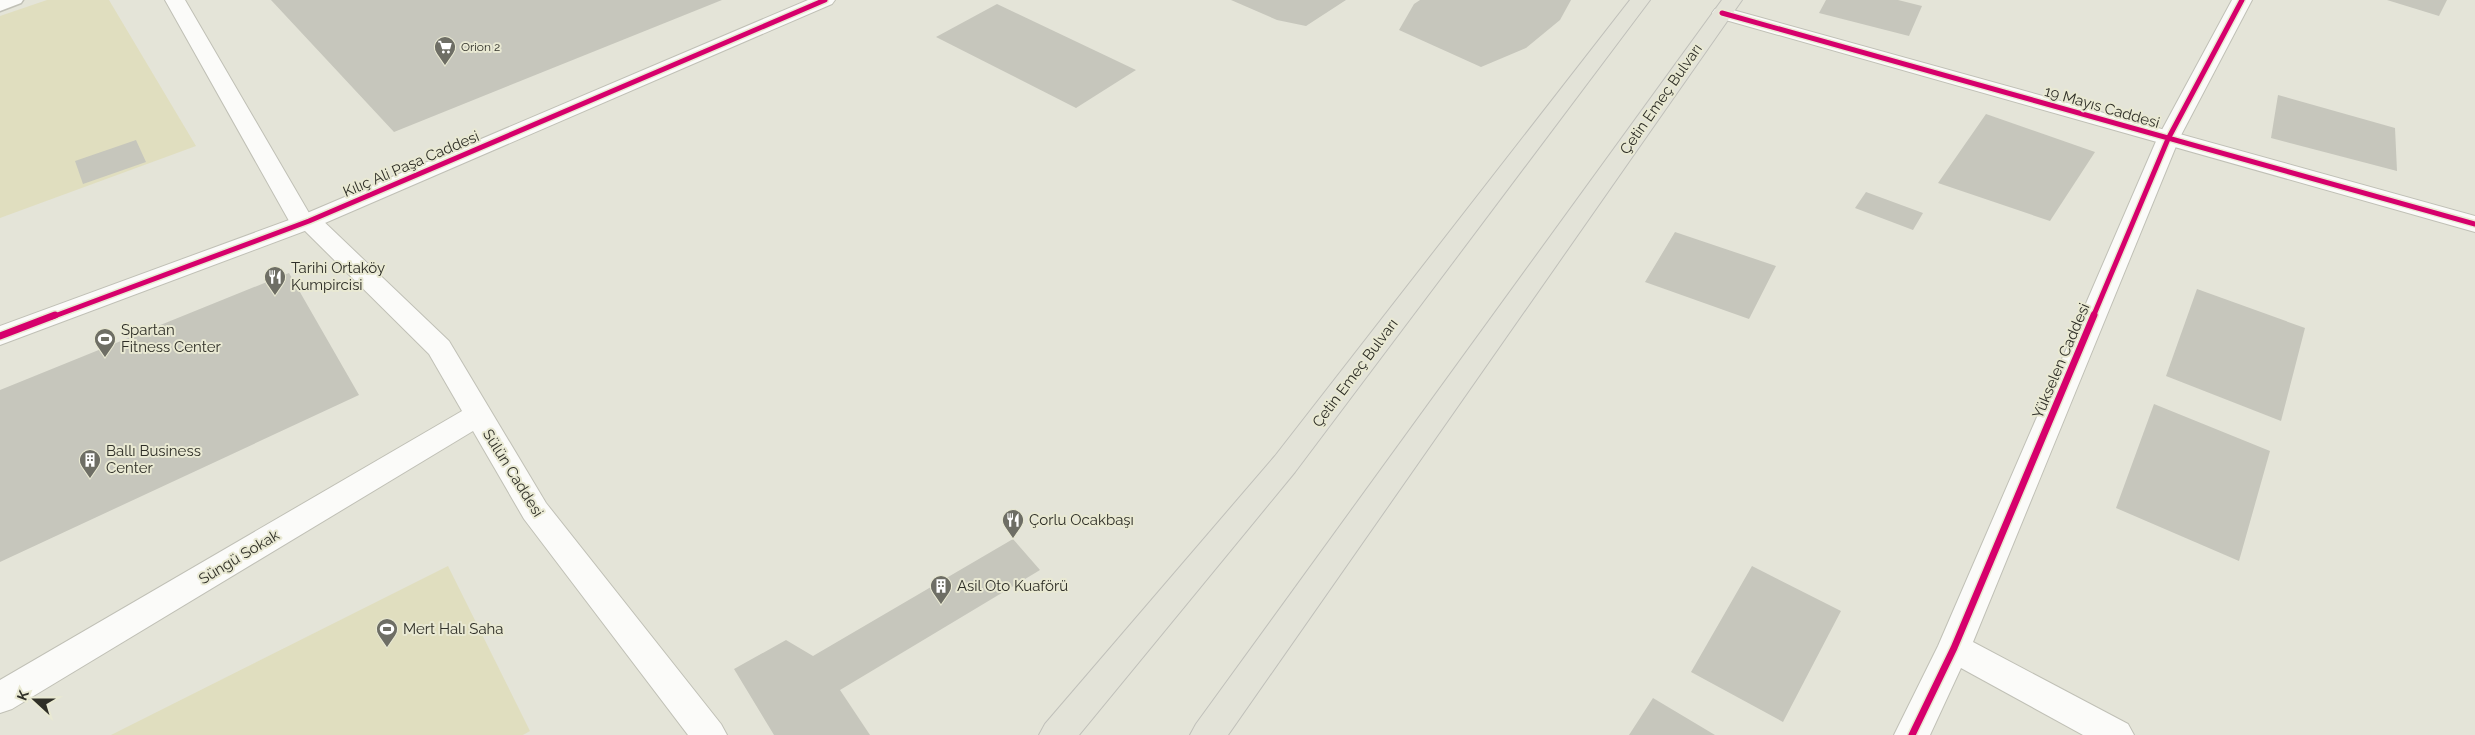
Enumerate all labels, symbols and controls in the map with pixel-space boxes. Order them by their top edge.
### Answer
supermarket icon: Orion 2 [433,35,457,66]
place label: Orion 2 [461,40,500,54]
street label: Çetin Emeç Bulvarı [1616,40,1706,158]
street label: 19 Mayıs Caddesi [2042,82,2162,132]
street label: Kılıç Ali Paşa Caddesi [340,127,482,201]
place label: Tarihi Ortaköy Kumpircisi [291,259,385,294]
restaurant icon: Tarihi Ortaköy Kumpircisi [263,265,287,296]
street label: Yükselen Caddesi [2029,301,2093,421]
street label: Çetin Emeç Bulvarı [1308,315,1402,431]
place label: Spartan Fitness Center [121,321,221,356]
sports icon: Spartan Fitness Center [93,327,117,358]
street label: Sülün Caddesi [479,426,547,520]
place label: Ballı Business Center [106,442,201,477]
building icon: Ballı Business Center [78,448,102,479]
restaurant icon: Çorlu Ocakbaşı [1001,508,1025,539]
place label: Çorlu Ocakbaşı [1029,511,1134,529]
street label: Süngü Sokak [195,526,283,588]
building icon: Asil Oto Kuaförü [929,574,953,605]
place label: Asil Oto Kuaförü [957,577,1068,595]
sports icon: Mert Halı Saha [375,617,399,648]
place label: Mert Halı Saha [403,620,504,638]
north arrow [10,675,60,725]
text: K [14,688,32,703]

